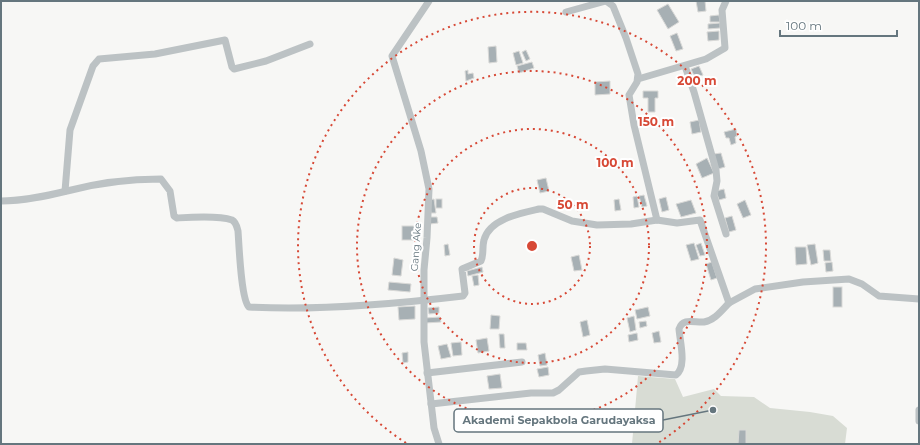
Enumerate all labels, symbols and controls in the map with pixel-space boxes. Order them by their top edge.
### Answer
scale bar [780,12,897,38]
text: 100 m [786,18,822,33]
text: 200 m [677,73,717,88]
text: 150 m [638,114,674,129]
text: 100 m [597,155,633,170]
text: 50 m [557,197,589,212]
street label: Gang Ake [408,222,424,272]
centre of rings [525,239,539,253]
callout: Akademi Sepakbola Garudayaksa [454,409,663,432]
text: Akademi Sepakbola Garudayaksa [462,413,656,427]

